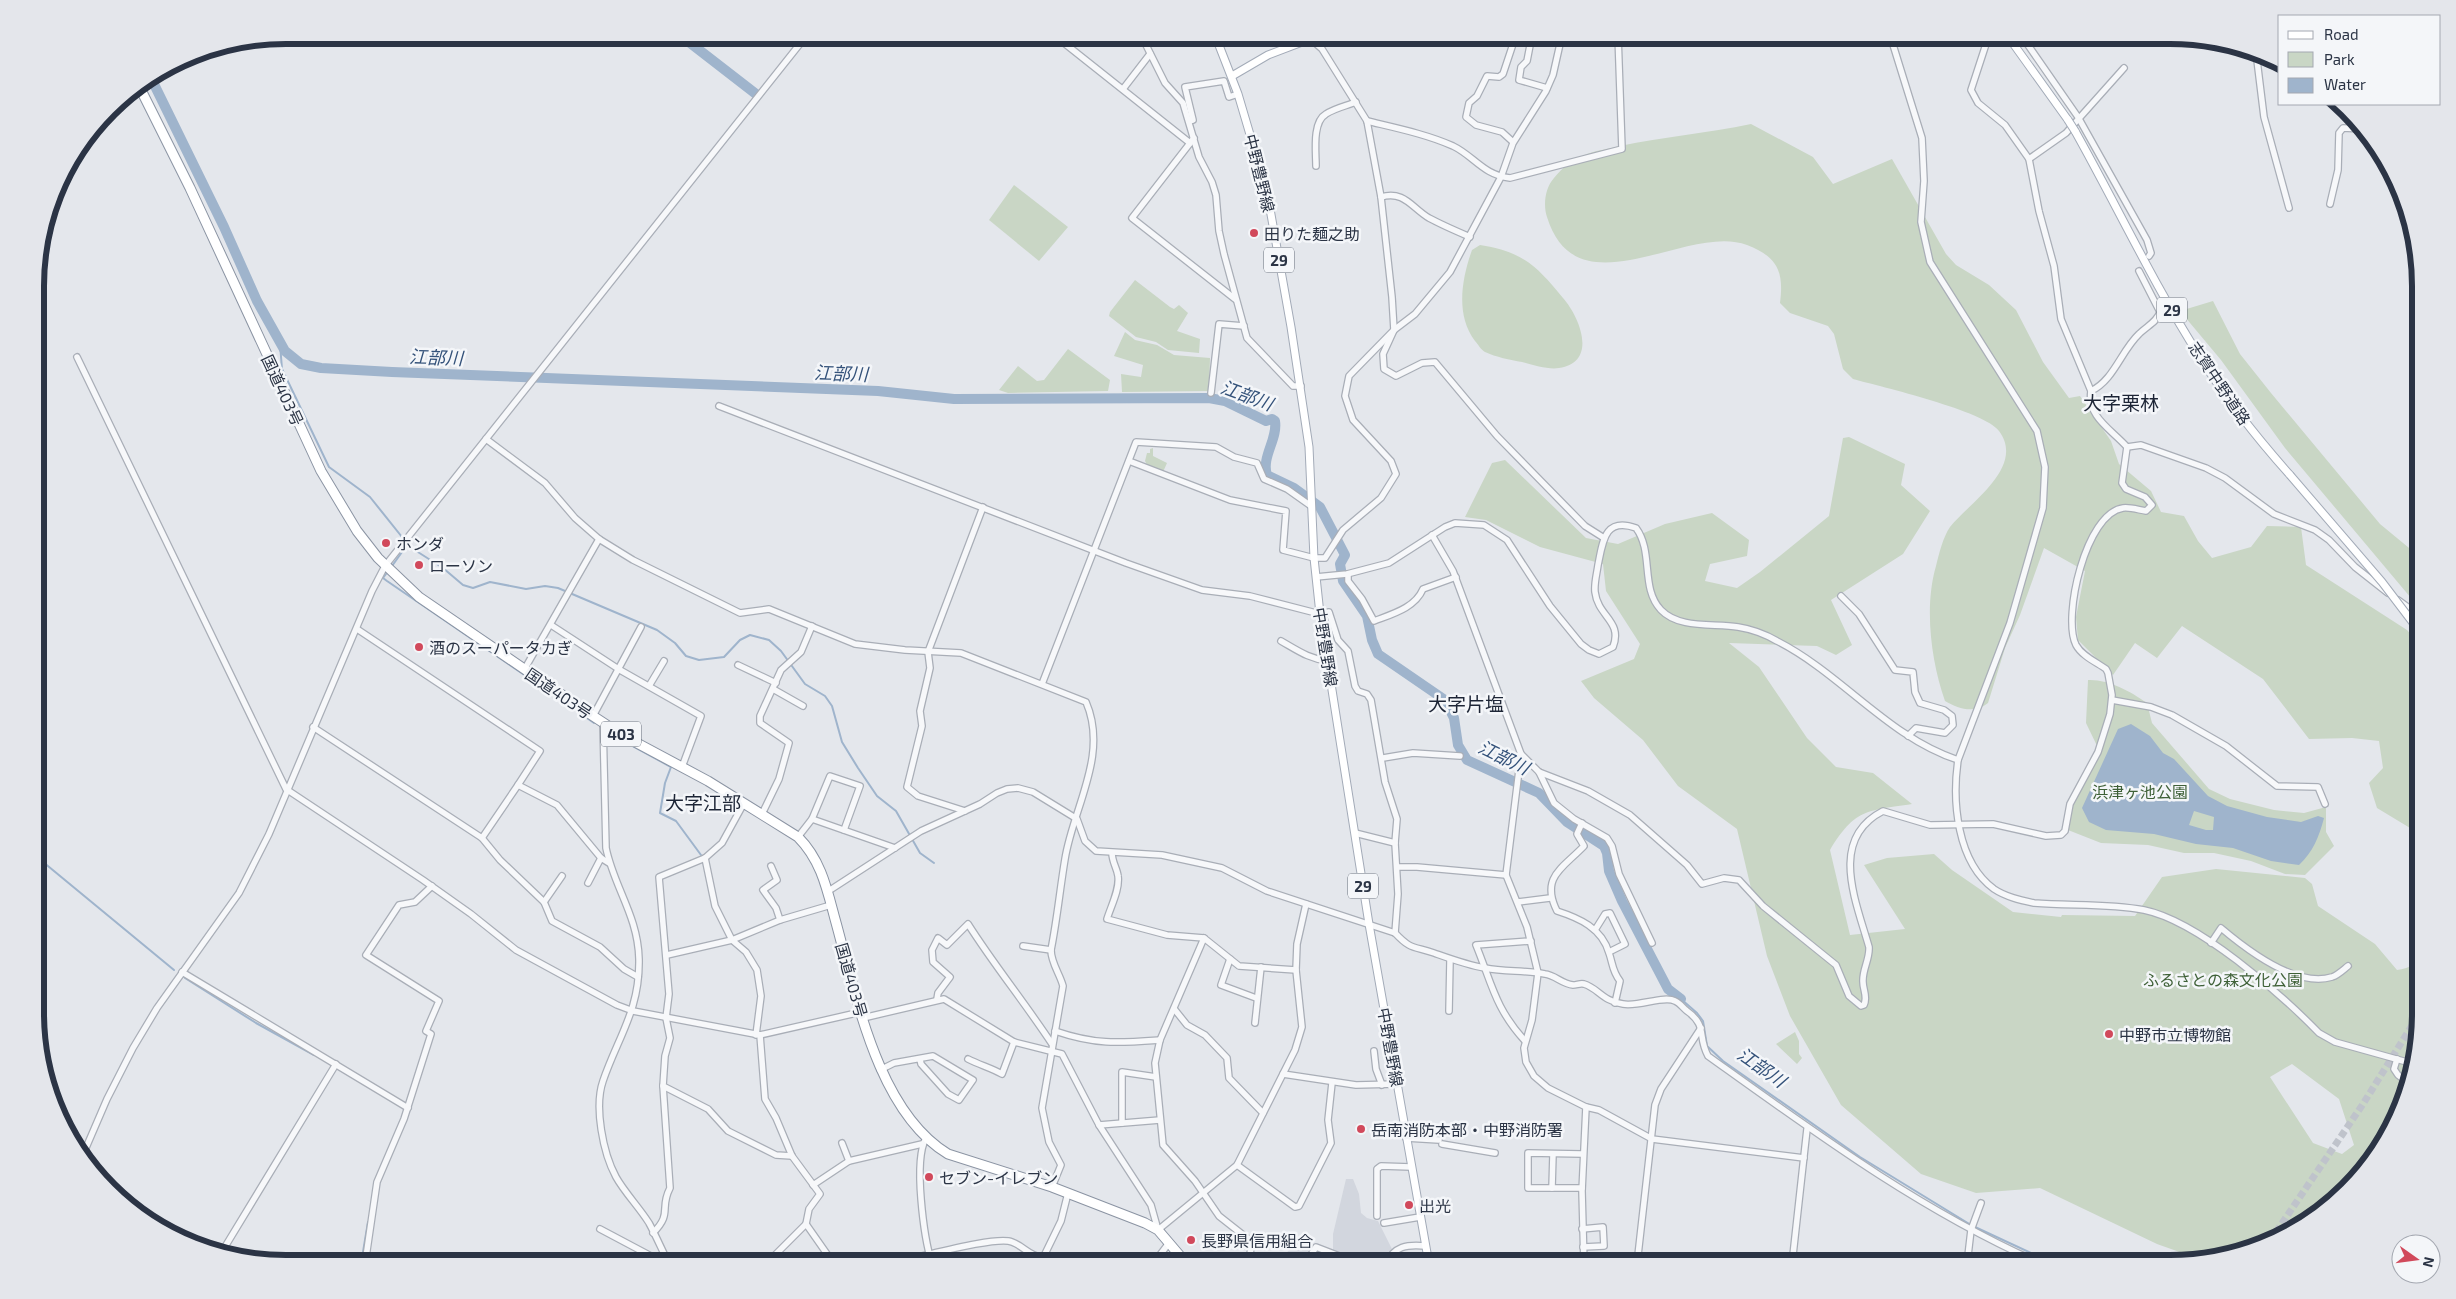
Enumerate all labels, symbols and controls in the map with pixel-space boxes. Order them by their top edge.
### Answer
legend [2278,15,2441,105]
text: Road [2324,25,2359,43]
text: Park [2324,50,2355,68]
text: Water [2324,75,2366,93]
street label: 中野豊野線 [1241,132,1279,214]
place label: 田りた麺之助 [1264,224,1360,243]
marker: 田りた麺之助 [1248,227,1260,239]
road number: 29 [1264,248,1294,272]
road number: 29 [2157,298,2187,322]
street label: 志賀中野道路 [2185,338,2255,428]
water label: 江部川 [409,345,465,369]
street label: 国道403号 [258,351,308,429]
water label: 江部川 [814,361,870,385]
water label: 江部川 [1218,375,1278,415]
district label: 大字栗林 [2083,391,2159,414]
place label: ホンダ [396,534,444,553]
marker: ホンダ [380,537,392,549]
place label: ローソン [429,556,493,575]
marker: ローソン [413,559,425,571]
street label: 中野豊野線 [1310,606,1342,688]
place label: 酒のスーパータカぎ [429,638,573,657]
marker: 酒のスーパータカぎ [413,641,425,653]
street label: 国道403号 [522,664,596,722]
district label: 大字片塩 [1428,692,1504,715]
road number: 403 [601,722,641,746]
water label: 江部川 [1475,735,1535,780]
park label: 浜津ヶ池公園 [2092,782,2188,801]
district label: 大字江部 [665,791,741,814]
road number: 29 [1348,874,1378,898]
street label: 国道403号 [832,941,872,1019]
park label: ふるさとの森文化公園 [2143,970,2303,989]
street label: 中野豊野線 [1375,1006,1407,1088]
place label: 中野市立博物館 [2119,1025,2231,1044]
marker: 中野市立博物館 [2103,1028,2115,1040]
water label: 江部川 [1734,1043,1792,1093]
place label: 岳南消防本部・中野消防署 [1371,1120,1563,1139]
marker: 岳南消防本部・中野消防署 [1355,1123,1367,1135]
place label: セブン-イレブン [939,1168,1058,1187]
marker: セブン-イレブン [923,1171,935,1183]
place label: 出光 [1419,1196,1451,1215]
marker: 出光 [1403,1199,1415,1211]
place label: 長野県信用組合 [1201,1231,1313,1250]
marker: 長野県信用組合 [1185,1234,1197,1246]
north arrow [2391,1234,2441,1284]
text: N [2420,1255,2439,1269]

